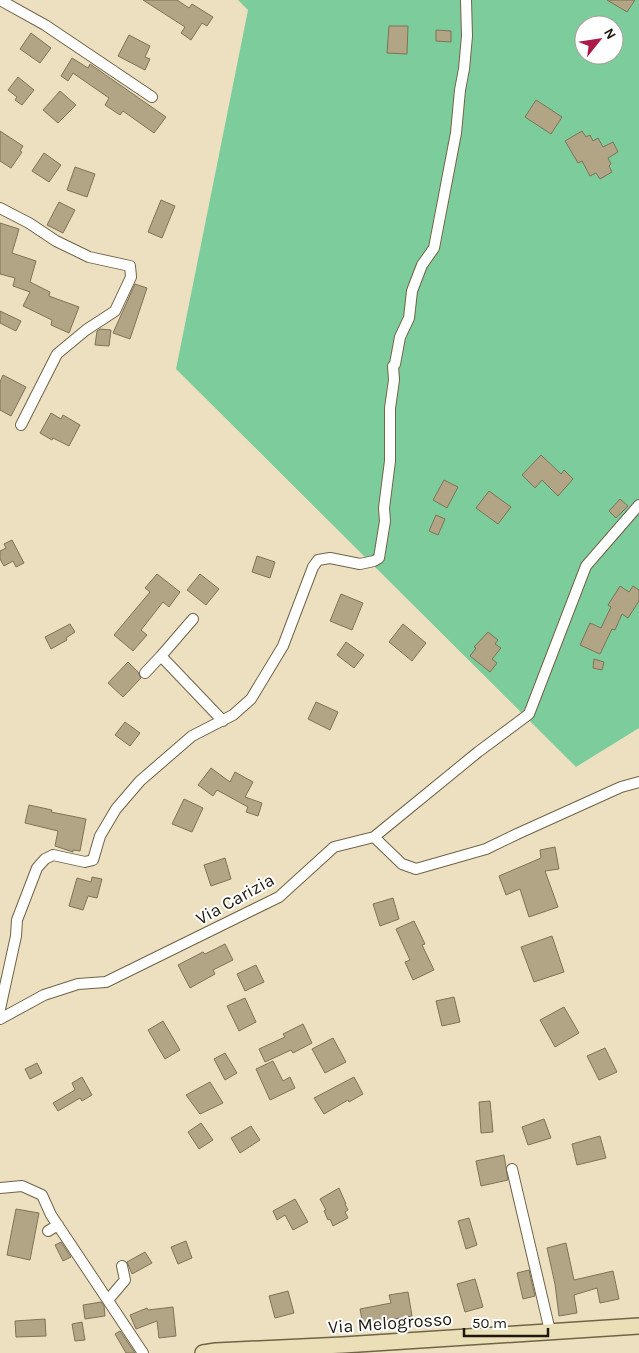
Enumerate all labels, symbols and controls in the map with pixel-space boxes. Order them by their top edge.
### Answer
north arrow [574,15,624,65]
text: N [600,25,620,42]
street label: Via Carizia [192,868,278,930]
scale bar [464,1306,548,1338]
street label: Via Melogrosso [327,1308,453,1338]
text: 50 m [472,1314,507,1332]

